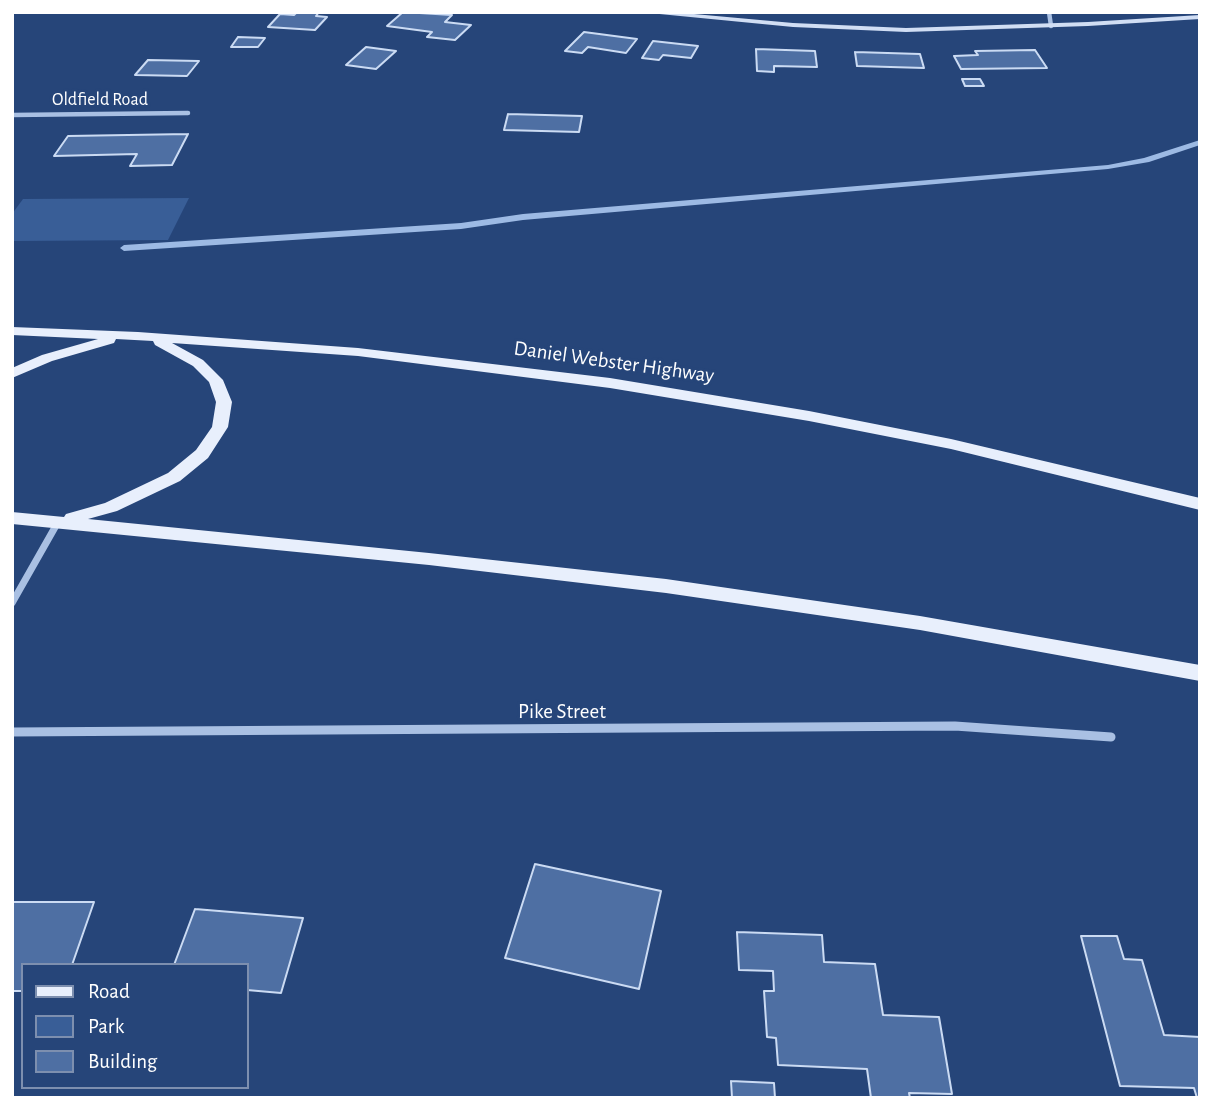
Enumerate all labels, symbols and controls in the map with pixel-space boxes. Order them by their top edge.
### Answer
street label: Oldfield Road [52,89,148,111]
street label: Daniel Webster Highway [512,335,716,389]
street label: Pike Street [518,699,606,725]
legend [21,963,248,1089]
text: Road [88,981,130,1002]
text: Park [88,1016,124,1037]
text: Building [88,1051,157,1072]

